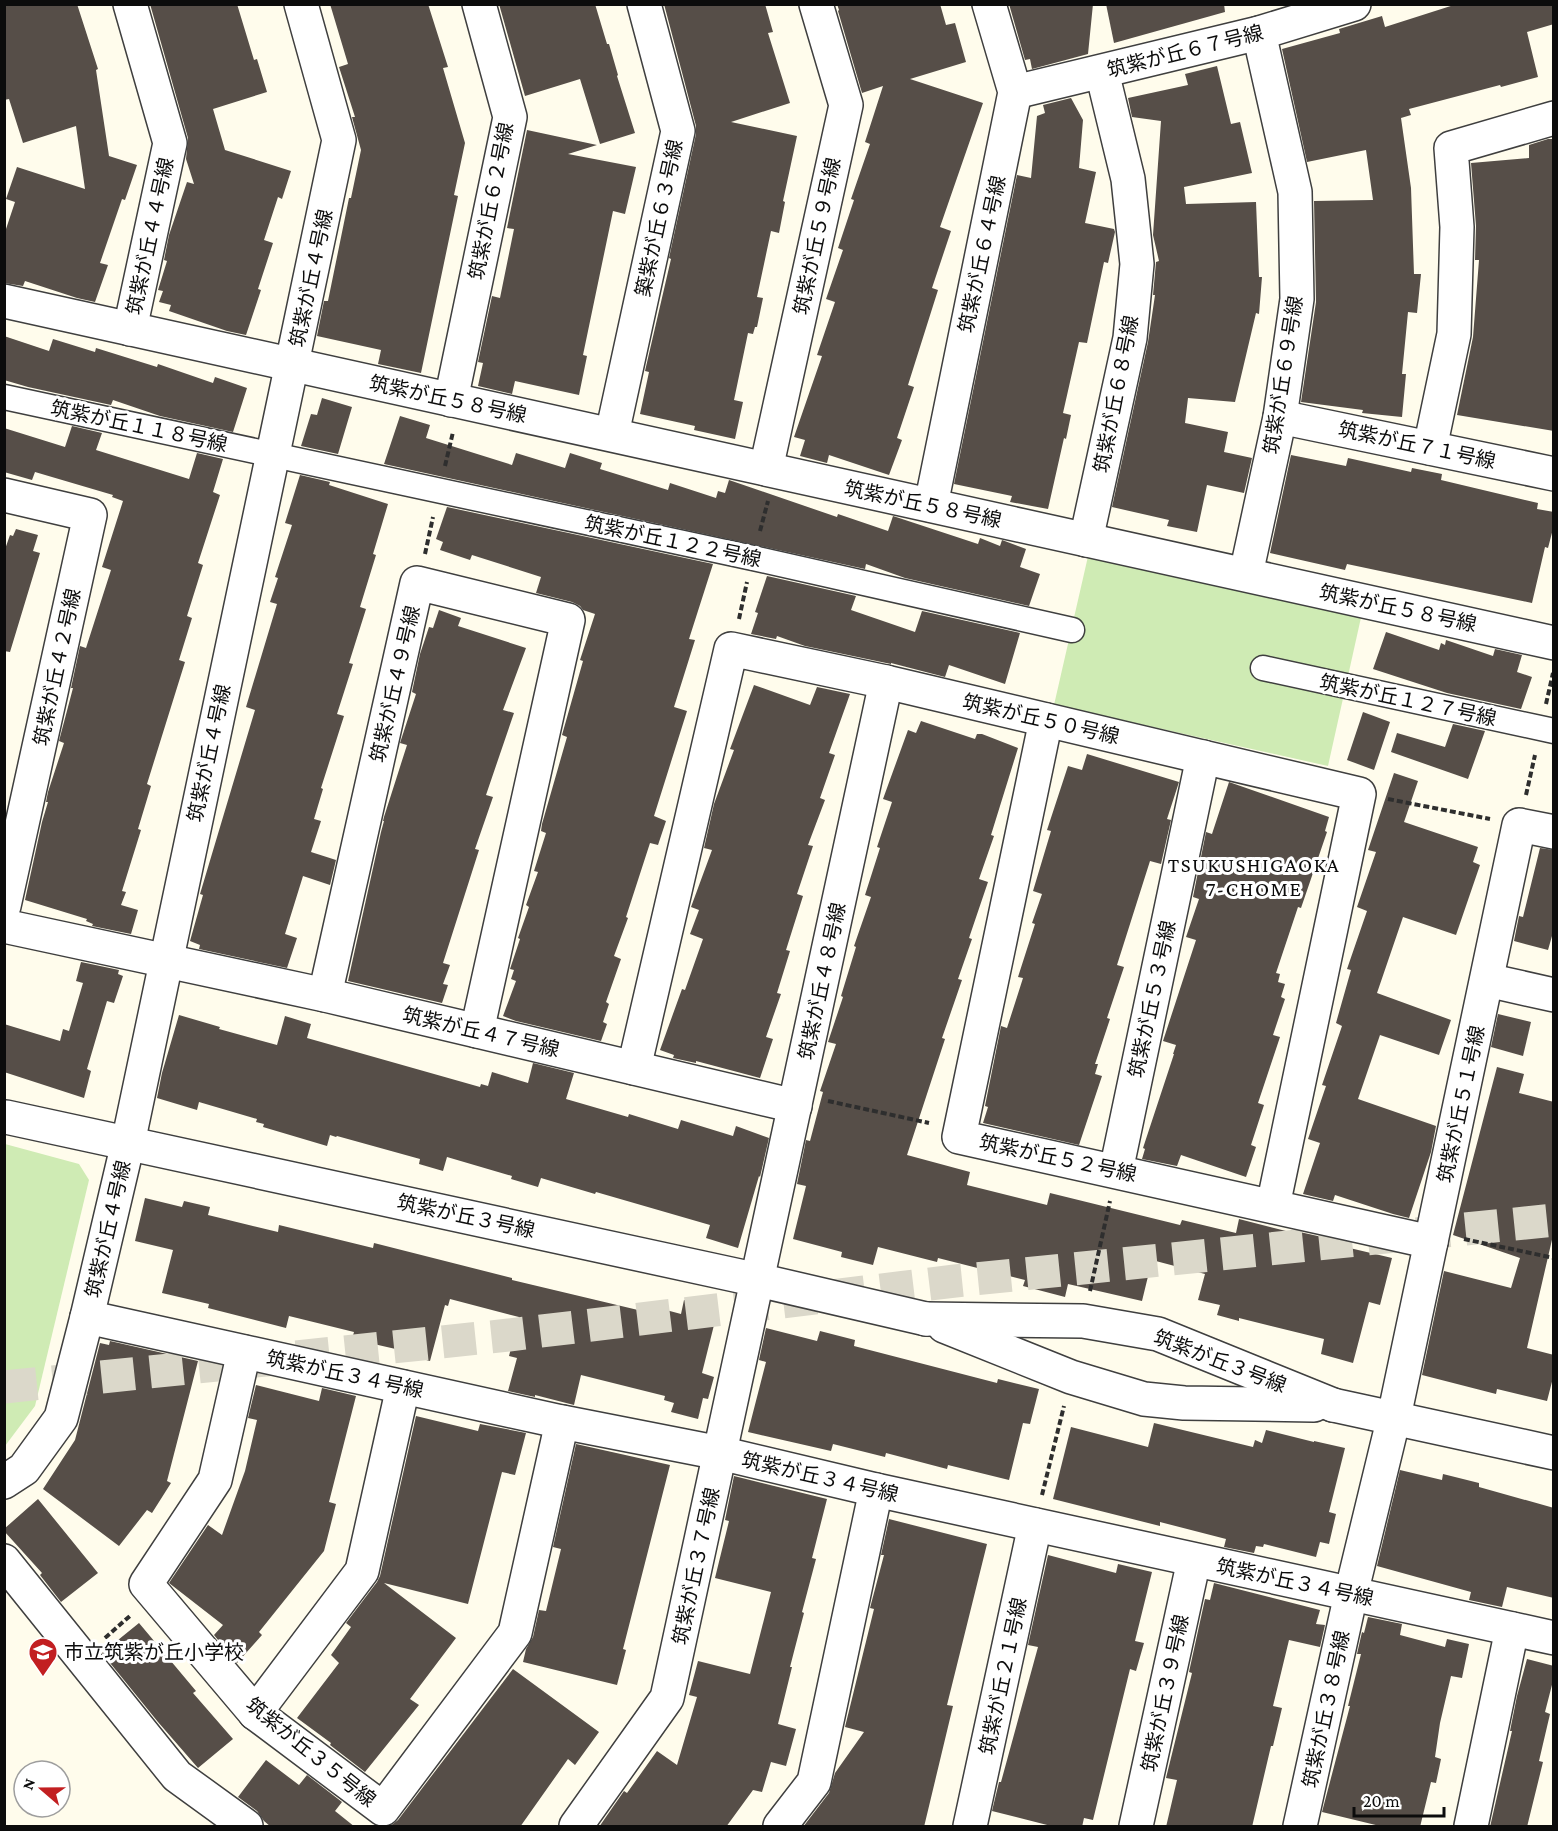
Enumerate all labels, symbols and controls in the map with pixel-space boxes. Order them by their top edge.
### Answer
street label: 筑紫が丘６７号線 [1105,21,1265,81]
street label: 筑紫が丘６２号線 [465,120,517,282]
street label: 築紫が丘６３号線 [632,137,686,299]
street label: 筑紫が丘４４号線 [123,155,177,317]
street label: 筑紫が丘５９号線 [790,155,844,317]
street label: 筑紫が丘６４号線 [955,173,1009,335]
street label: 筑紫が丘４号線 [286,207,336,349]
street label: 筑紫が丘６９号線 [1260,294,1306,456]
street label: 筑紫が丘６８号線 [1090,313,1142,475]
street label: 筑紫が丘５８号線 [367,372,529,426]
street label: 筑紫が丘１１８号線 [49,397,229,455]
street label: 筑紫が丘７１号線 [1336,418,1498,472]
street label: 筑紫が丘５８号線 [842,477,1004,531]
street label: 筑紫が丘１２２号線 [583,512,763,570]
street label: 筑紫が丘５８号線 [1317,581,1479,635]
street label: 筑紫が丘４２号線 [30,586,84,748]
street label: 筑紫が丘４９号線 [366,604,424,764]
street label: 筑紫が丘１２７号線 [1318,671,1498,729]
street label: 筑紫が丘４号線 [184,682,234,824]
street label: 筑紫が丘５０号線 [961,690,1121,748]
district label: TSUKUSHIGAOKA 7-CHOME [1168,853,1340,901]
street label: 筑紫が丘４８号線 [795,900,849,1062]
street label: 筑紫が丘５３号線 [1125,918,1179,1080]
street label: 筑紫が丘４７号線 [401,1003,561,1061]
street label: 筑紫が丘５１号線 [1434,1023,1488,1185]
street label: 筑紫が丘５２号線 [977,1131,1139,1185]
street label: 筑紫が丘４号線 [82,1158,134,1300]
street label: 筑紫が丘３号線 [395,1191,537,1241]
street label: 筑紫が丘３号線 [1151,1326,1289,1396]
street label: 筑紫が丘３４号線 [264,1347,426,1401]
street label: 筑紫が丘３４号線 [740,1448,900,1506]
street label: 筑紫が丘３７号線 [669,1485,723,1647]
street label: 筑紫が丘３４号線 [1214,1555,1376,1609]
street label: 筑紫が丘２１号線 [976,1595,1030,1757]
street label: 筑紫が丘３９号線 [1138,1612,1192,1774]
street label: 筑紫が丘３８号線 [1299,1628,1353,1790]
school or university icon: 市立筑紫が丘小学校 [27,1636,59,1678]
place label: 市立筑紫が丘小学校 [64,1641,244,1663]
street label: 筑紫が丘３５号線 [242,1693,380,1811]
north arrow [12,1759,72,1819]
text: N [19,1776,38,1792]
scale bar [1354,1780,1444,1818]
text: 20 m [1363,1791,1400,1811]

